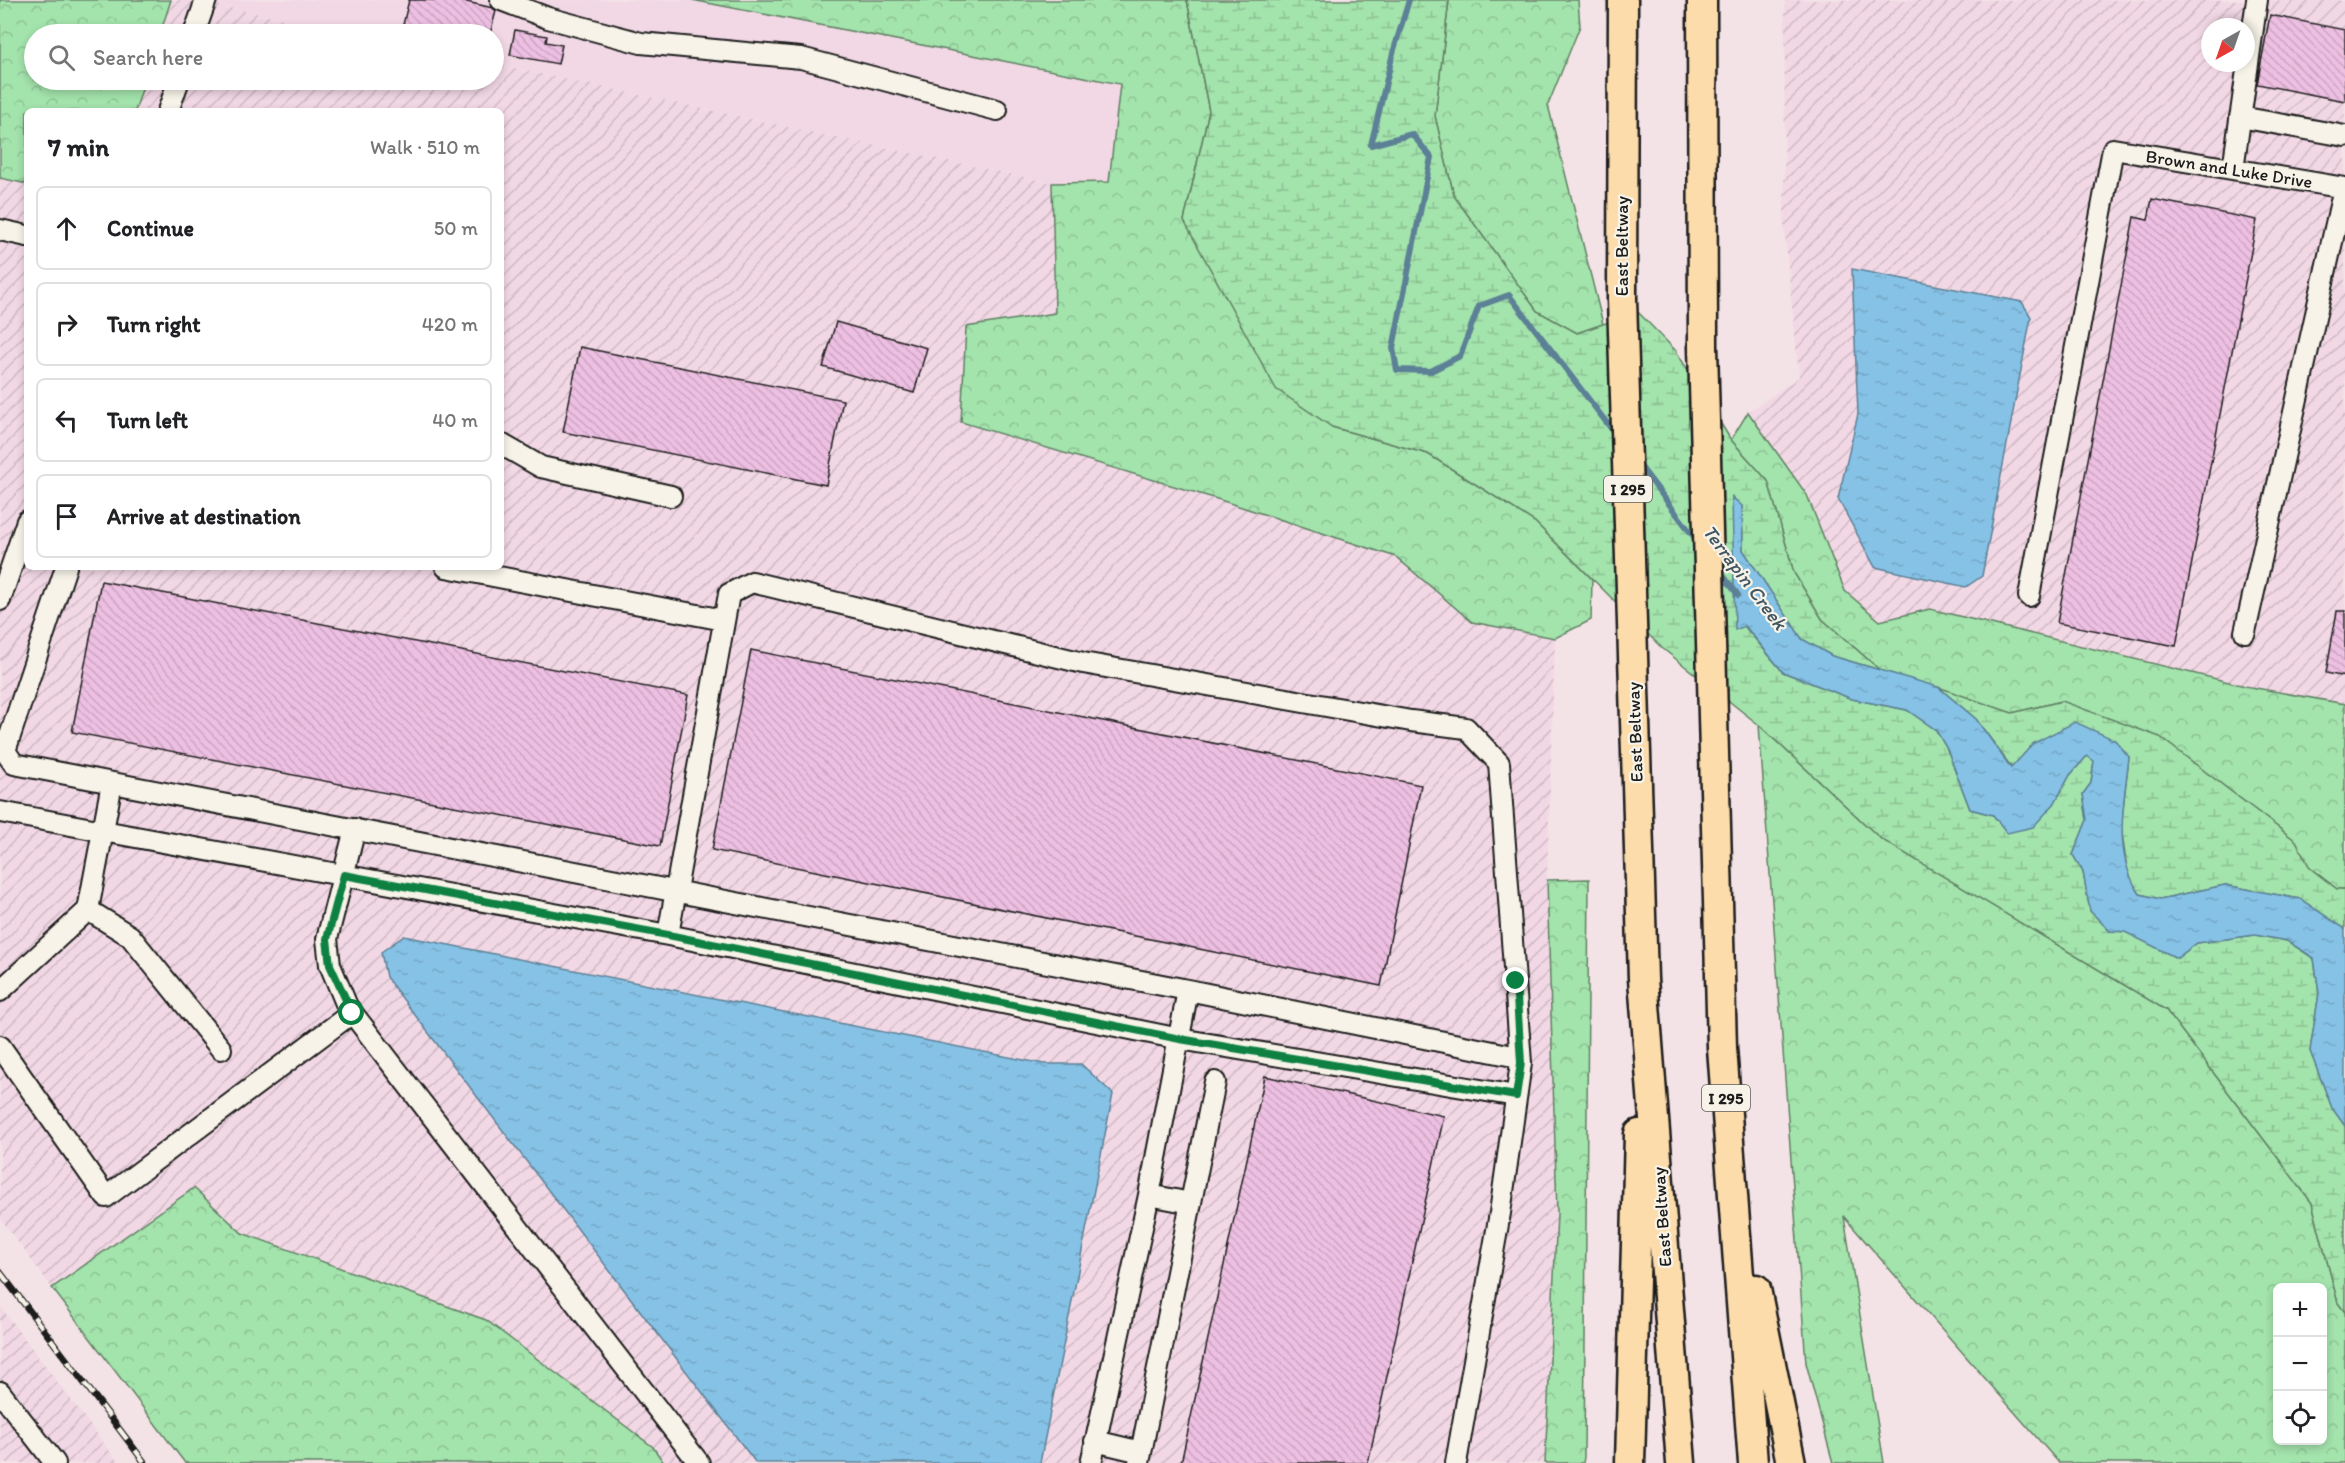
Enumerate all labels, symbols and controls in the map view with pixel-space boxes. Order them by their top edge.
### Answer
north arrow [2201,18,2255,72]
search box [24,24,504,90]
icon: search [45,41,78,74]
text: Search here [93,44,203,71]
text: 7 min [48,131,109,163]
text: Walk · 510 m [370,135,480,159]
street label: Brown and Luke Drive [2144,145,2314,193]
street label: East Beltway [1611,195,1633,296]
icon: ahead [50,212,83,245]
text: Continue [107,215,194,242]
text: 50 m [434,216,478,240]
icon: right [50,308,83,341]
text: Turn right [107,311,201,338]
text: 420 m [422,312,478,336]
icon: left [50,404,83,437]
text: Turn left [107,407,188,434]
text: 40 m [432,408,478,432]
road number: I 295 [1604,476,1652,502]
icon: arrive [50,500,83,533]
text: Arrive at destination [107,503,301,530]
water label: Terrapin Creek [1698,520,1793,636]
street label: East Beltway [1622,681,1648,782]
route end [1502,967,1528,993]
route start [338,999,364,1025]
road number: I 295 [1702,1085,1750,1111]
street label: East Beltway [1647,1166,1676,1268]
map controls [2273,1283,2327,1445]
button: + [2273,1283,2327,1337]
button: − [2273,1337,2327,1391]
button: locate [2273,1391,2327,1445]

